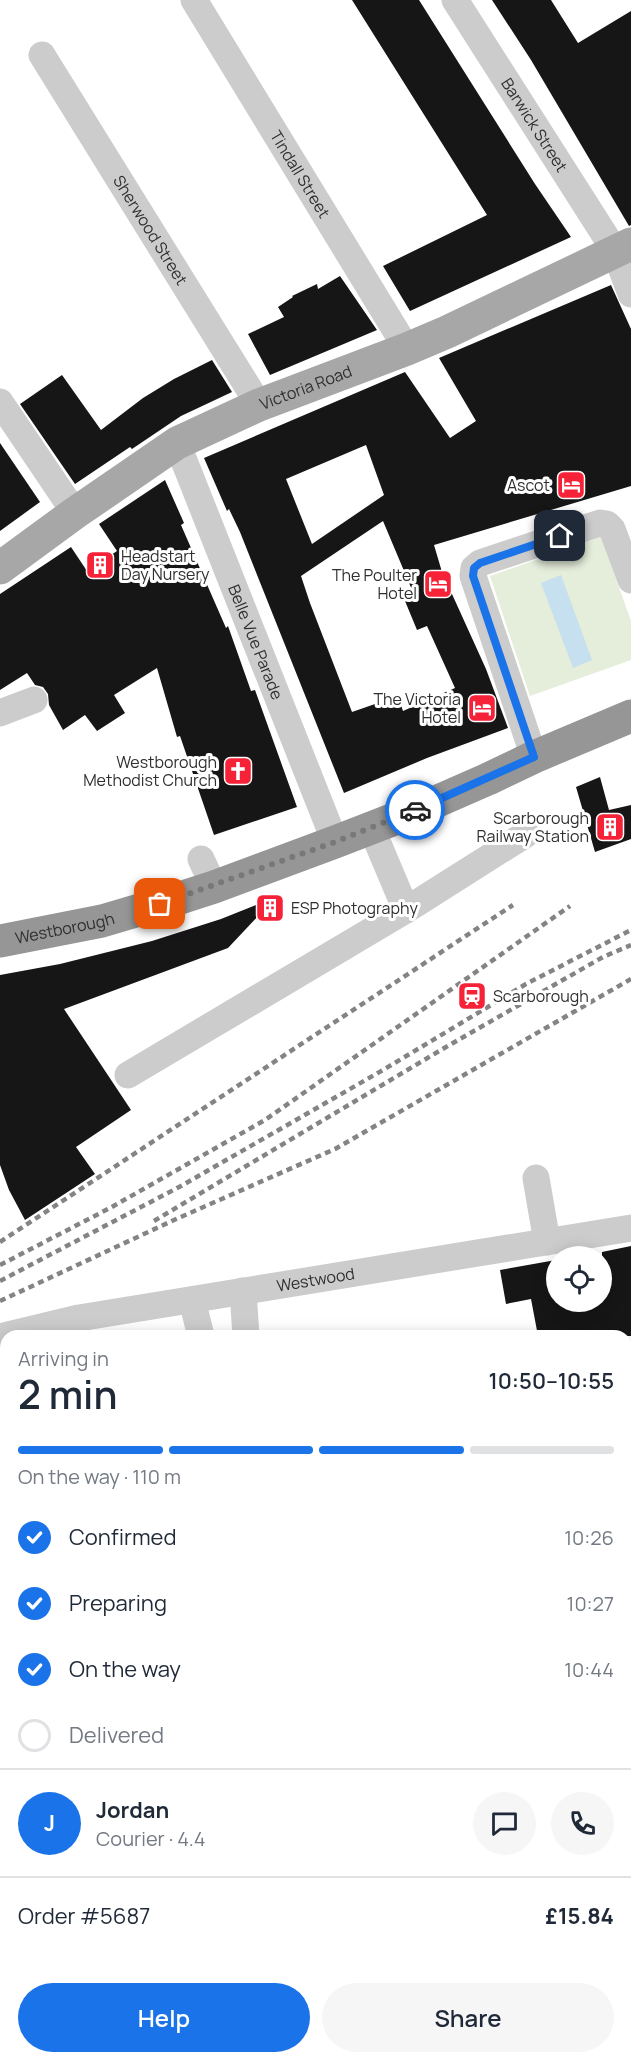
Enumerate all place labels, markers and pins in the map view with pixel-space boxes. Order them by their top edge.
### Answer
hotel icon: Ascot [555,469,587,501]
place label: Ascot [507,474,550,496]
pin [534,510,585,561]
place label: Headstart Day Nursery [121,545,210,585]
building icon: Headstart Day Nursery [84,549,116,581]
place label: The Poulter Hotel [332,564,417,604]
hotel icon: The Poulter Hotel [422,568,454,600]
place label: The Victoria Hotel [374,688,461,728]
hotel icon: The Victoria Hotel [466,692,498,724]
place label: Westborough Methodist Church [83,751,217,791]
church icon: Westborough Methodist Church [222,755,254,787]
place label: Scarborough Railway Station [476,807,589,847]
building icon: Scarborough Railway Station [594,811,626,843]
pin [134,878,185,929]
building icon: ESP Photography [254,892,286,924]
place label: ESP Photography [291,897,418,919]
station icon: Scarborough [456,980,488,1012]
place label: Scarborough [493,985,589,1007]

